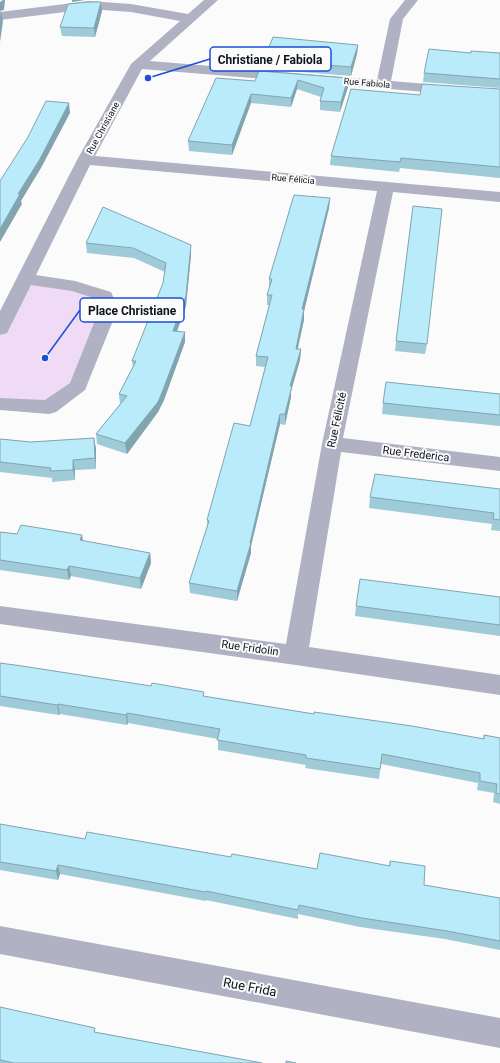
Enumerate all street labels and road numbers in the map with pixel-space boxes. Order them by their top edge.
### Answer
street label: Rue Fabiola [343,76,391,90]
street label: Rue Christiane [85,100,122,156]
street label: Rue Félicia [271,172,315,186]
street label: Rue Félicité [325,391,349,449]
street label: Rue Frederica [382,443,450,465]
street label: Rue Fridolin [221,638,279,658]
street label: Rue Frida [222,974,278,1000]

